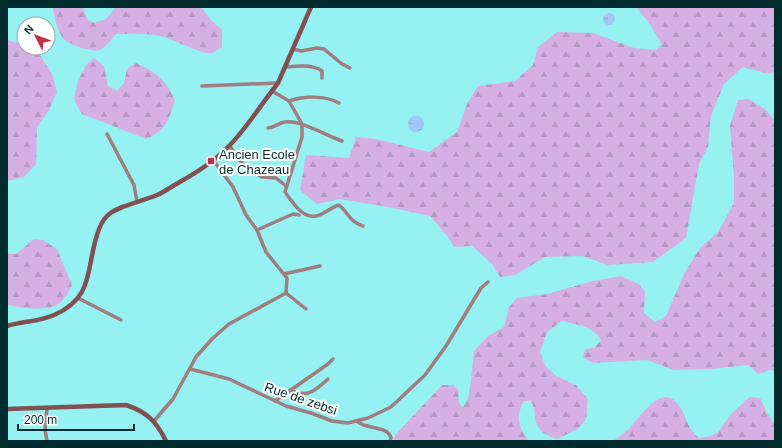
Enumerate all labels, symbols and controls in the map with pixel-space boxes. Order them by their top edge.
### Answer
north arrow [16,16,56,56]
text: N [21,22,36,36]
place label: Ancien Ecole de Chazeau [219,147,295,177]
marker: Ancien Ecole de Chazeau [206,156,216,166]
street label: Rue de zebsi [263,379,339,418]
scale bar [18,406,134,432]
text: 200 m [24,413,57,427]

